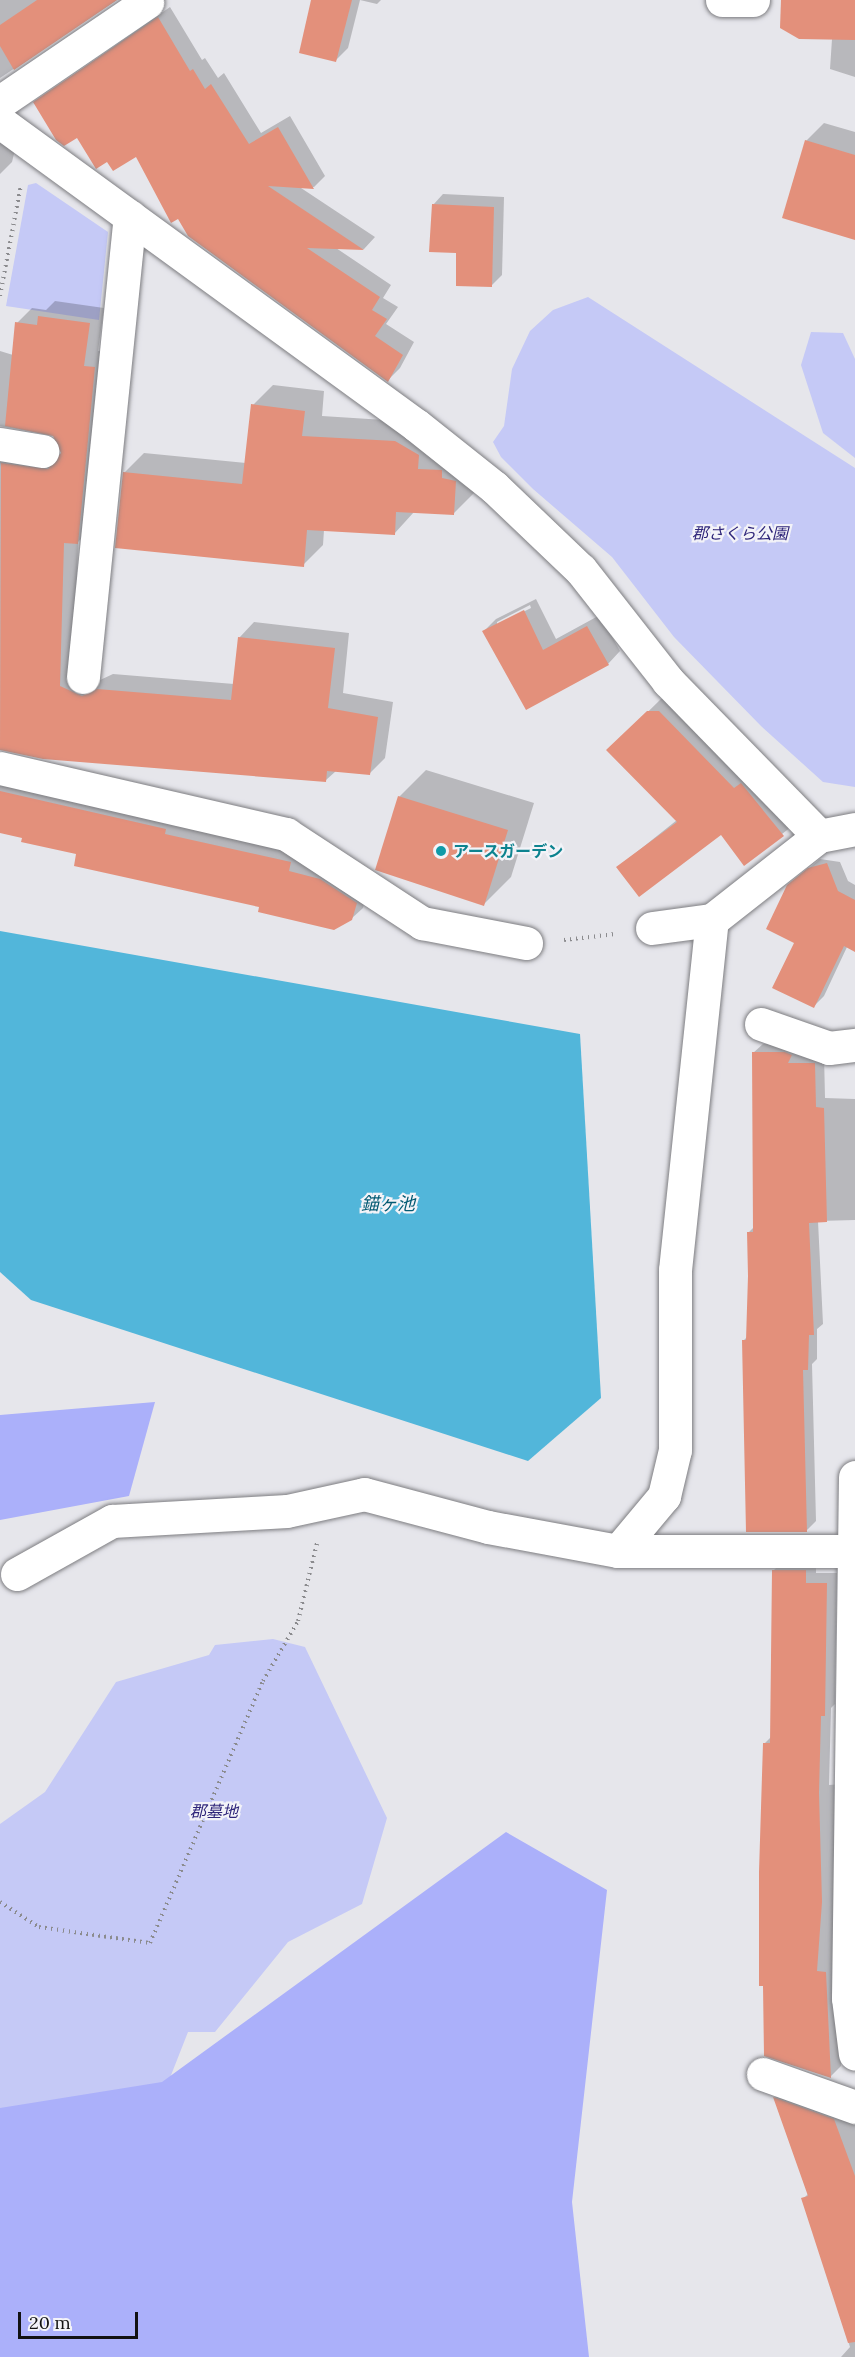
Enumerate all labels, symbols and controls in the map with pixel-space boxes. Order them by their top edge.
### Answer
park label: 郡さくら公園 [692,523,788,543]
place label: アースガーデン [453,841,564,861]
marker: アースガーデン [434,844,448,858]
water label: 錨ヶ池 [361,1193,415,1215]
park label: 郡墓地 [190,1801,238,1821]
scale bar [21,2300,141,2338]
text: 20 m [29,2311,71,2334]

